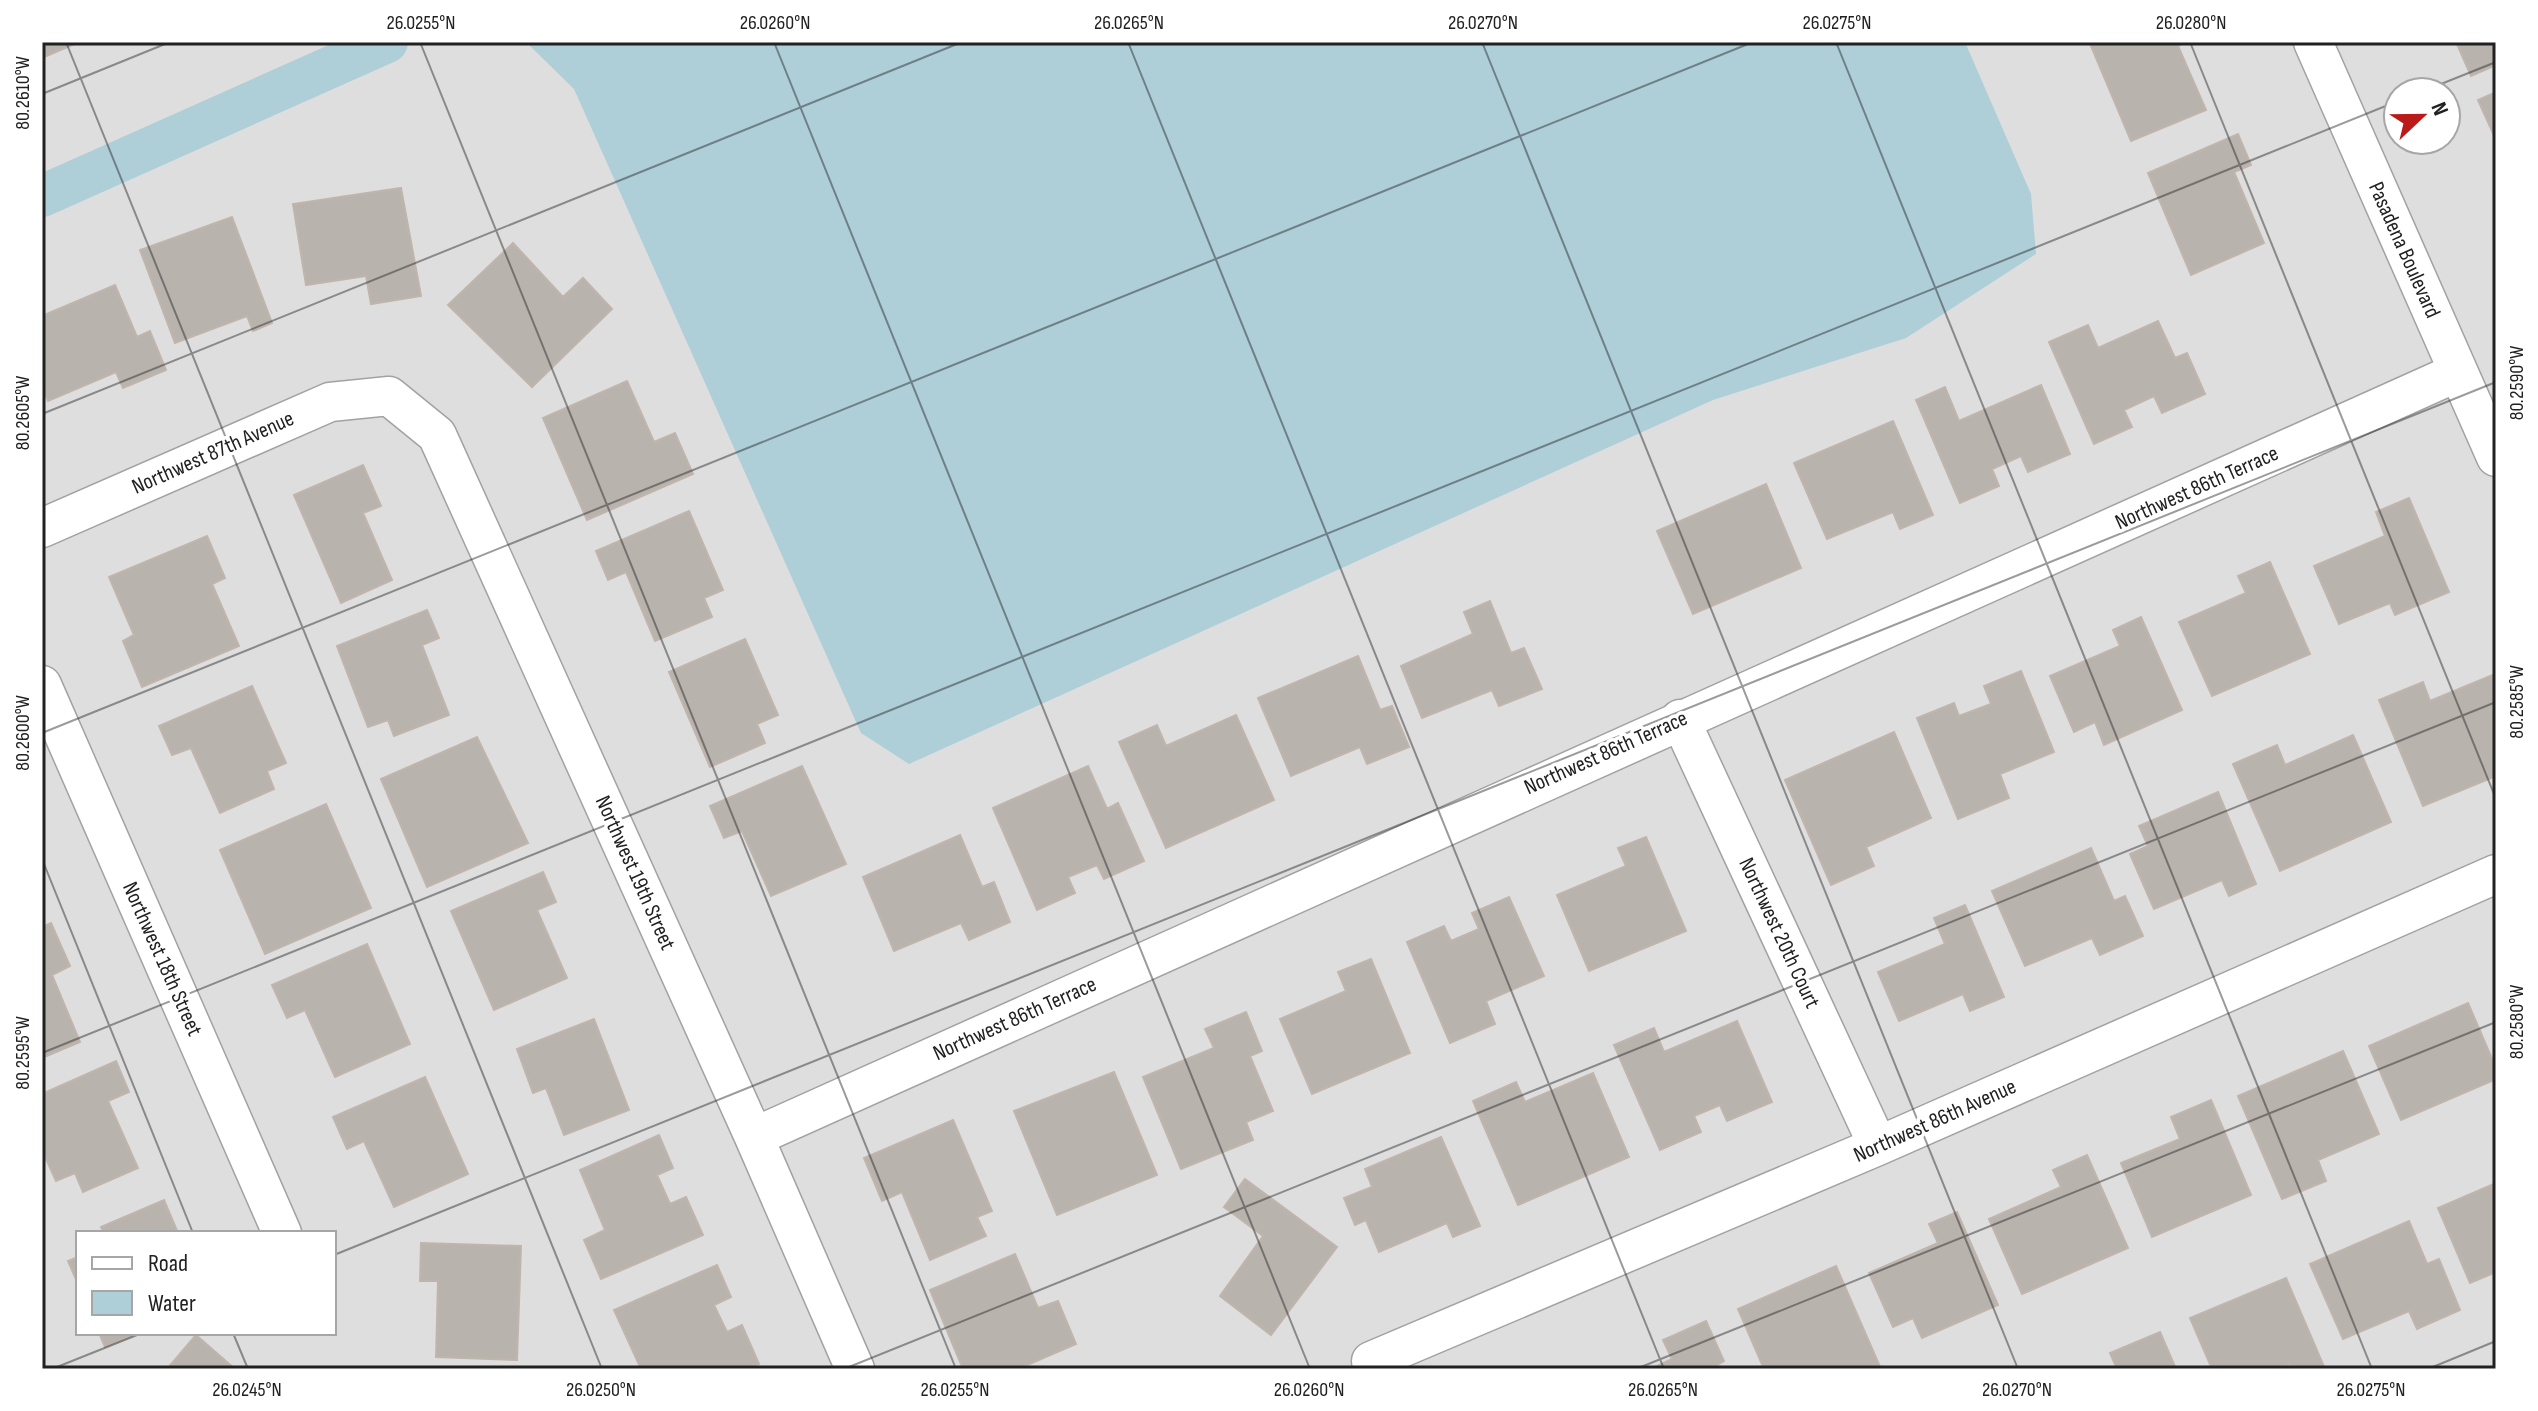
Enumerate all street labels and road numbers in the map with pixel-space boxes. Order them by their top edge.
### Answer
street label: Pasadena Boulevard [2362,178,2446,322]
street label: Northwest 87th Avenue [128,405,298,501]
street label: Northwest 86th Terrace [2111,440,2283,536]
street label: Northwest 86th Terrace [1520,705,1692,801]
street label: Northwest 19th Street [589,792,681,955]
street label: Northwest 20th Court [1732,853,1826,1013]
street label: Northwest 18th Street [116,878,208,1040]
street label: Northwest 86th Terrace [929,971,1101,1067]
street label: Northwest 86th Avenue [1850,1073,2020,1169]

